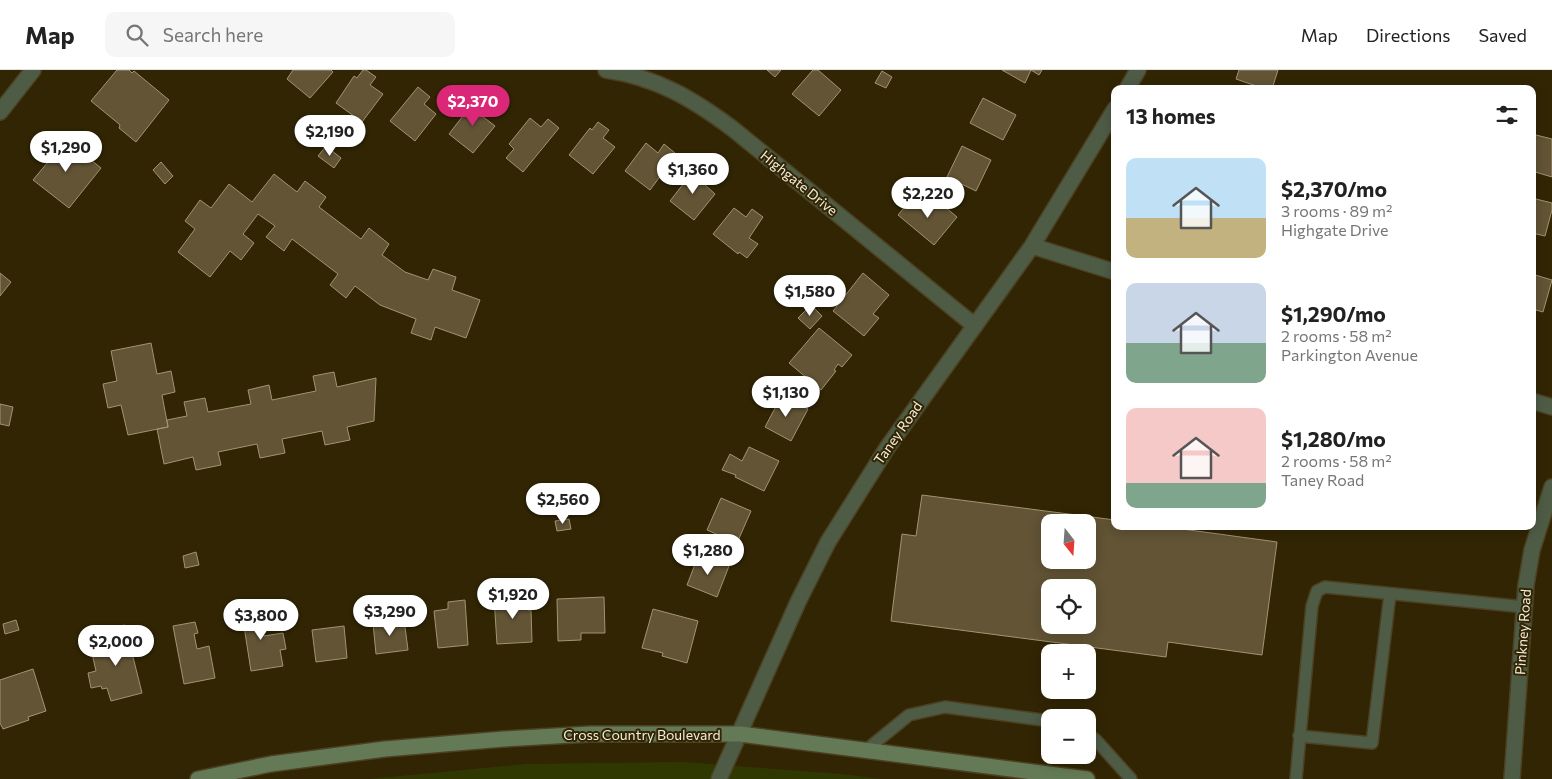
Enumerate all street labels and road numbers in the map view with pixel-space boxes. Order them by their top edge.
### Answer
street label: Highgate Drive [757,146,841,219]
street label: Taney Road [870,398,925,467]
street label: Pinkney Road [1511,589,1534,675]
street label: Cross Country Boulevard [563,726,721,743]

